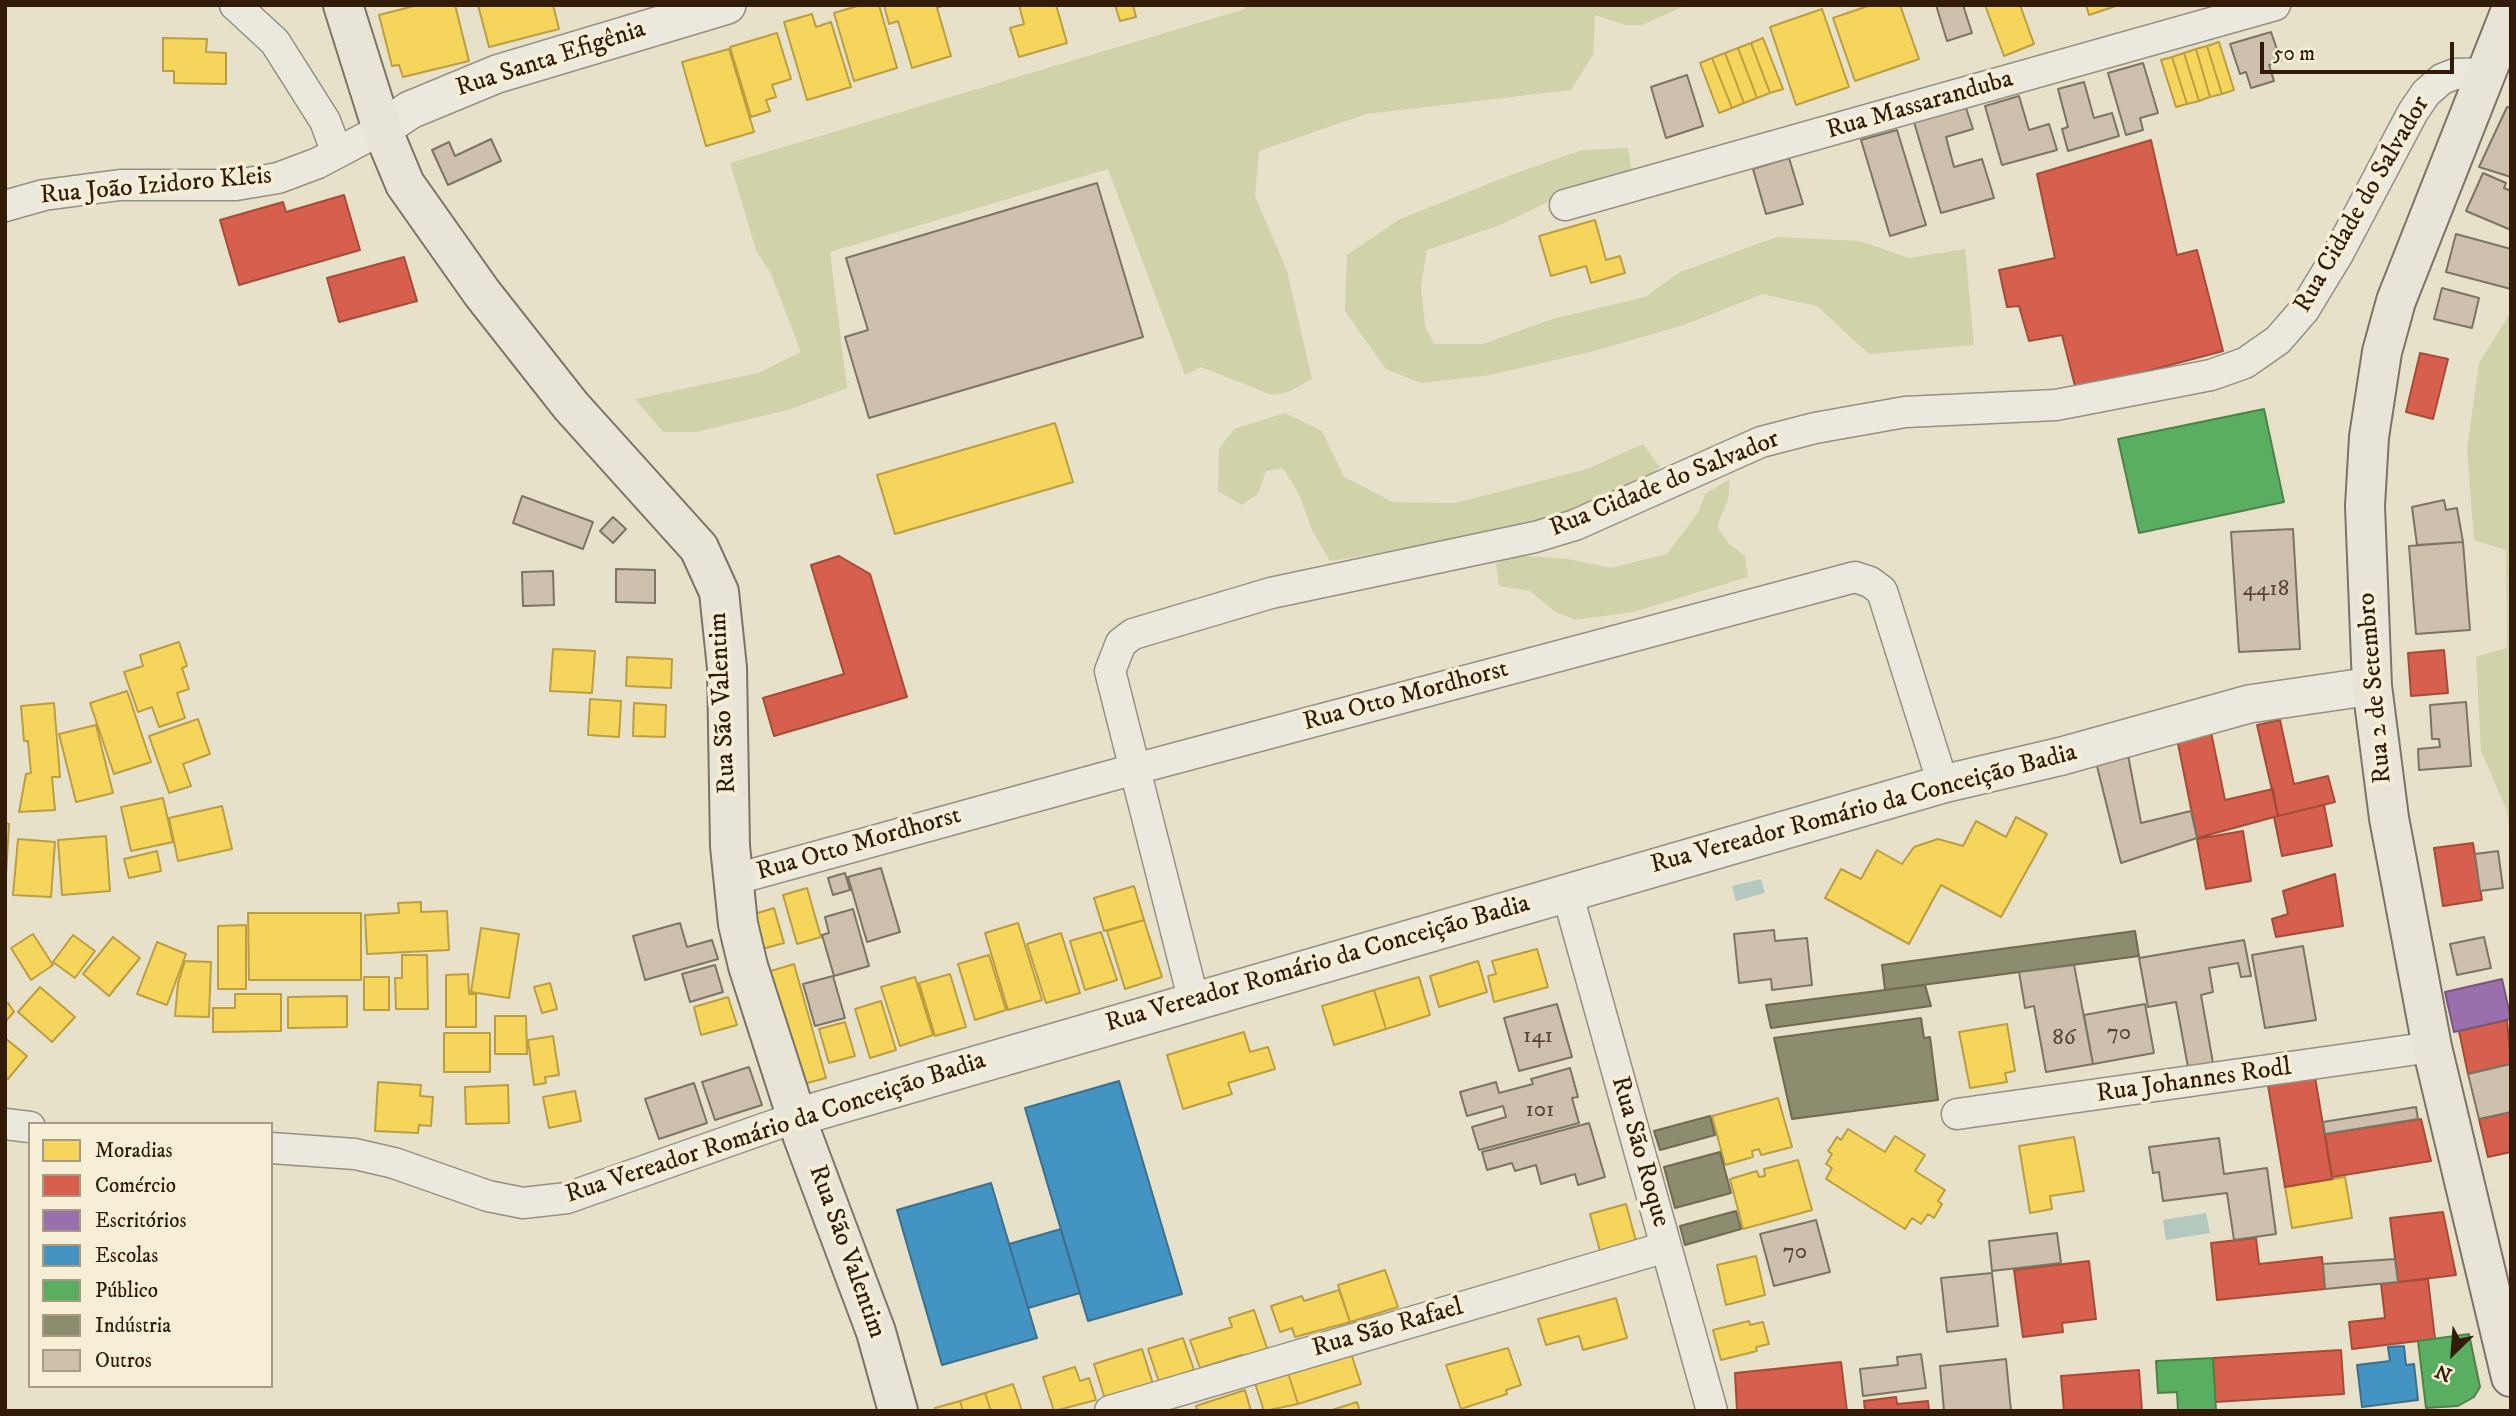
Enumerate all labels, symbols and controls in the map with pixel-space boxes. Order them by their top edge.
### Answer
street label: Rua Santa Efigênia [452,15,650,105]
scale bar [2264,28,2458,72]
text: 50 m [2273,41,2315,67]
street label: Rua Massaranduba [1823,64,2017,148]
street label: Rua Cidade do Salvador [2288,91,2438,319]
street label: Rua João Izidoro Kleis [39,161,273,213]
street label: Rua Cidade do Salvador [1546,425,1784,545]
house number: 4418 [2243,576,2289,604]
street label: Rua 2 de Setembro [2352,591,2400,785]
street label: Rua São Valentim [704,611,744,795]
street label: Rua Otto Mordhorst [1300,655,1512,739]
street label: Rua Vereador Romário da Conceição Badia [1647,738,2081,882]
street label: Rua Otto Mordhorst [753,801,965,889]
street label: Rua Vereador Romário da Conceição Badia [1102,889,1534,1041]
house number: 70 [2107,1020,2131,1048]
house number: 141 [1523,1023,1553,1051]
house number: 86 [2052,1025,2076,1053]
street label: Rua Vereador Romário da Conceição Badia [562,1046,990,1212]
street label: Rua Johannes Rodl [2095,1053,2293,1111]
street label: Rua São Roque [1603,1073,1675,1231]
house number: 101 [1525,1097,1555,1125]
legend [28,1122,273,1388]
text: Moradias [95,1138,173,1164]
street label: Rua São Valentim [800,1161,892,1343]
text: Comércio [95,1173,176,1199]
text: Escritórios [95,1208,186,1234]
house number: 70 [1783,1239,1807,1267]
text: Escolas [95,1243,158,1269]
text: Público [95,1278,158,1304]
street label: Rua São Rafael [1309,1293,1467,1365]
text: Indústria [95,1313,171,1339]
north arrow [2418,1318,2488,1388]
text: Outros [95,1348,152,1374]
text: N [2432,1359,2456,1386]

